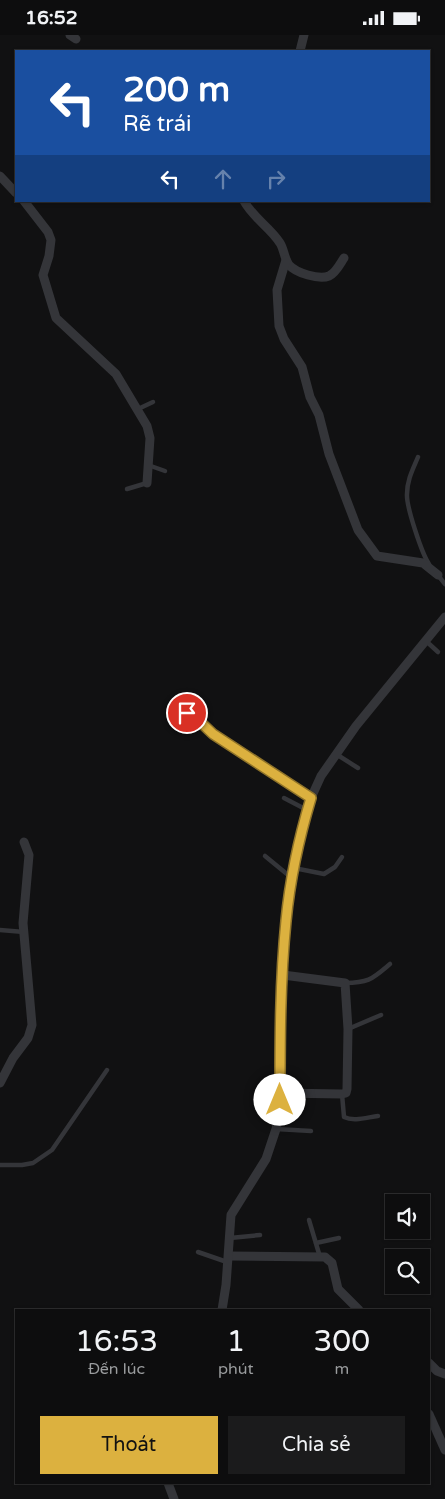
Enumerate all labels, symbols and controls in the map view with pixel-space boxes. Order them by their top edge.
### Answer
text: 16:52 [25,7,78,29]
text: 200 m [123,69,230,111]
icon: left [40,70,105,135]
text: Rẽ trái [123,111,192,137]
icon: left [156,165,184,193]
icon: ahead [209,165,237,193]
icon: right [262,165,290,193]
pin [166,692,208,734]
icon: arrive [173,699,201,727]
position arrow [253,1073,305,1125]
map controls [385,1194,430,1294]
button: sound [385,1194,430,1239]
button: search [385,1249,430,1294]
text: 16:53 [75,1323,158,1360]
text: 1 [226,1323,245,1360]
text: 300 [314,1323,370,1360]
text: Đến lúc [88,1359,145,1379]
text: phút [218,1359,254,1379]
text: m [334,1359,349,1379]
button: Thoát [40,1416,218,1474]
button: Chia sẻ [228,1416,405,1474]

